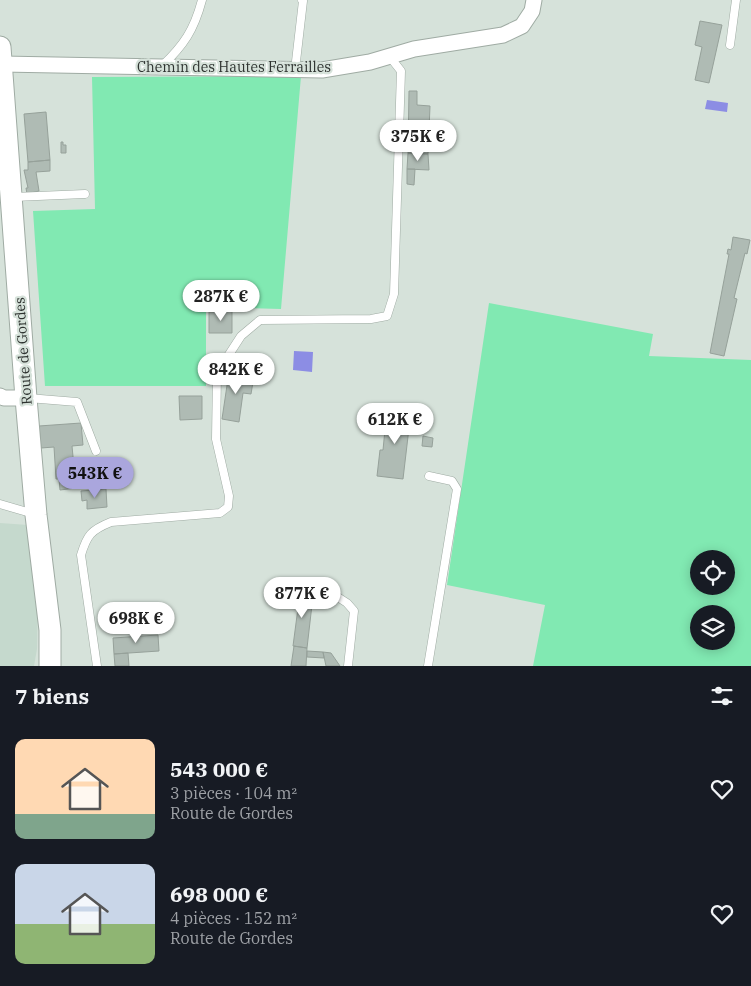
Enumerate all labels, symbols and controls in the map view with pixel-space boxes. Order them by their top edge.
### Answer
street label: Chemin des Hautes Ferrailles [137,58,331,76]
pin: 375K € [377,120,459,162]
text: 375K € [391,126,445,146]
pin: 287K € [180,280,262,322]
text: 287K € [194,286,248,306]
street label: Route de Gordes [10,296,36,405]
pin: 842K € [195,352,277,395]
text: 842K € [209,359,263,379]
pin: 612K € [354,402,436,445]
text: 612K € [368,409,422,429]
pin: 543K € [54,456,136,499]
text: 543K € [68,463,122,483]
map controls [690,550,735,650]
button: locate [690,550,735,595]
pin: 877K € [261,576,343,619]
text: 877K € [275,583,329,603]
pin: 698K € [95,602,177,644]
button: layers [690,605,735,650]
text: 698K € [109,608,163,628]
text: 7 biens [15,682,89,710]
icon: filters [708,682,736,710]
text: 543 000 € [170,755,268,783]
icon: home [55,759,115,819]
icon: heart [708,775,736,803]
text: 3 pièces · 104 m² [170,783,297,803]
text: Route de Gordes [170,803,293,823]
text: 698 000 € [170,880,268,908]
icon: home [55,884,115,944]
icon: heart [708,900,736,928]
text: 4 pièces · 152 m² [170,908,297,928]
text: Route de Gordes [170,928,293,948]

